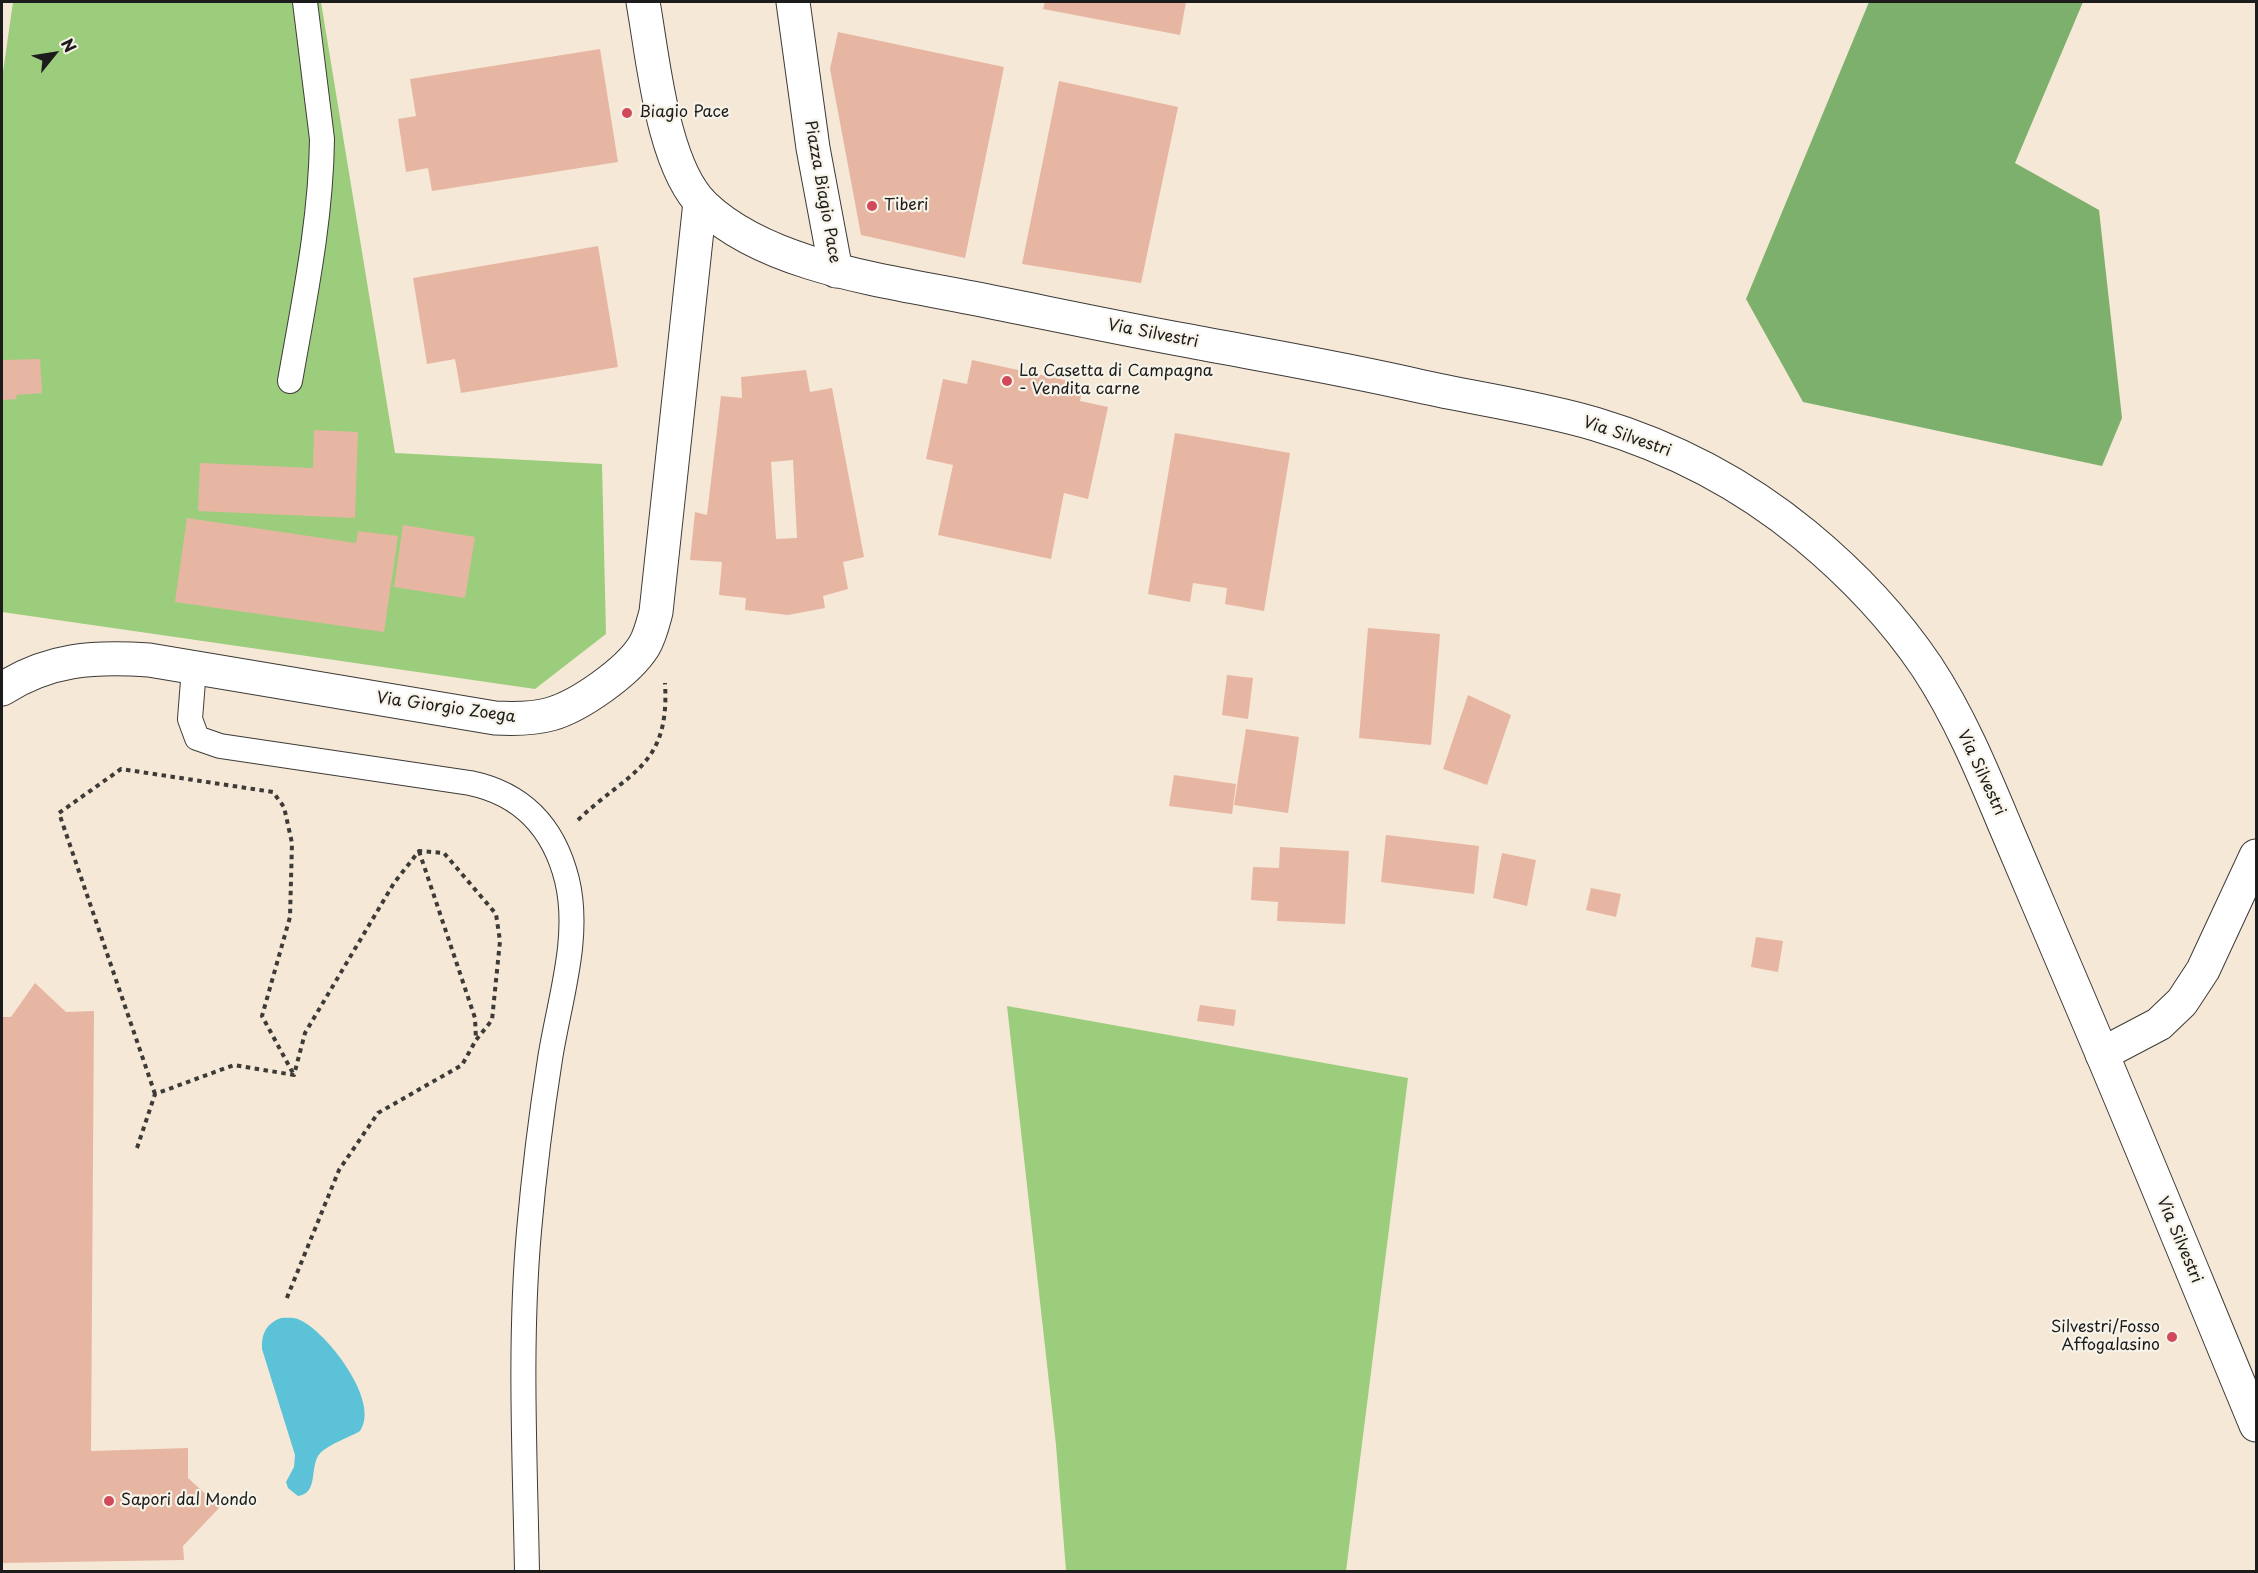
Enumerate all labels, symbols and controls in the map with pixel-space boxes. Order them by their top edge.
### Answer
north arrow [24,24,84,84]
text: N [56,34,83,56]
place label: Biagio Pace [639,103,729,123]
marker: Biagio Pace [620,106,634,120]
street label: Piazza Biagio Pace [800,119,844,265]
place label: Tiberi [884,196,928,216]
marker: Tiberi [865,199,879,213]
street label: Via Silvestri [1106,316,1200,352]
place label: La Casetta di Campagna - Vendita carne [1019,362,1213,400]
marker: La Casetta di Campagna - Vendita carne [1000,374,1014,388]
street label: Via Silvestri [1580,413,1674,461]
street label: Via Giorgio Zoega [375,689,517,727]
street label: Via Silvestri [1953,727,2009,819]
street label: Via Silvestri [2152,1194,2206,1286]
place label: Silvestri/Fosso Affogalasino [2051,1318,2160,1356]
marker: Silvestri/Fosso Affogalasino [2165,1330,2179,1344]
place label: Sapori dal Mondo [121,1491,257,1511]
marker: Sapori dal Mondo [102,1494,116,1508]

